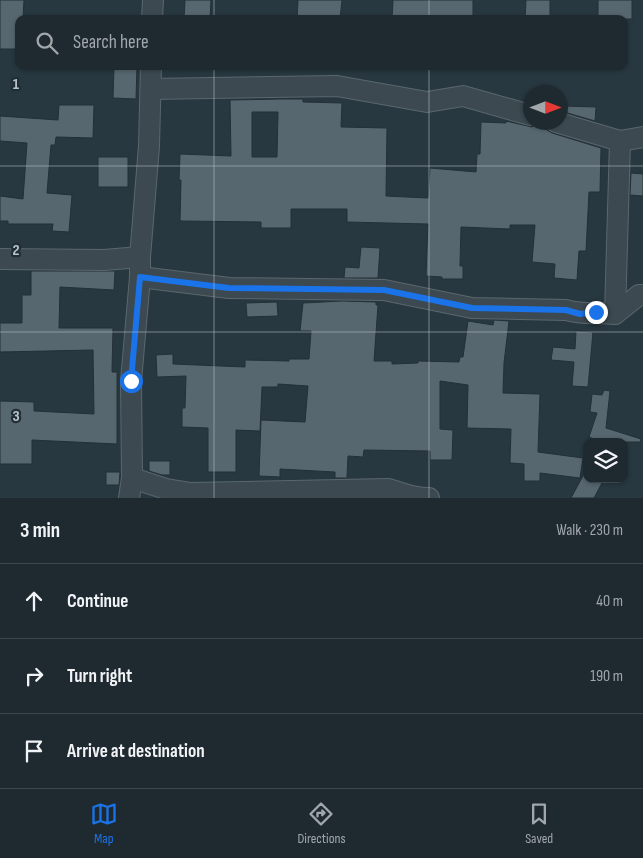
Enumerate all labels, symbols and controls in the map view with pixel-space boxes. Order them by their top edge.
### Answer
search box [15,15,628,70]
icon: search [33,29,61,57]
text: Search here [73,31,149,54]
text: 1 [13,75,20,94]
north arrow [523,85,568,130]
text: 2 [12,241,20,260]
route end [585,301,608,324]
route start [120,370,143,393]
text: 3 [12,407,20,426]
map controls [583,438,628,483]
button: layers [583,438,628,483]
text: 3 min [20,518,60,543]
text: Walk · 230 m [556,521,623,540]
icon: ahead [20,587,48,615]
text: Continue [67,590,128,613]
text: 40 m [596,592,623,611]
icon: right [20,662,48,690]
text: Turn right [67,665,132,688]
text: 190 m [590,667,623,686]
icon: arrive [20,737,48,765]
text: Arrive at destination [67,740,205,763]
tab: Map [90,800,118,847]
tab: Directions [297,800,346,847]
tab: Saved [525,800,553,847]

